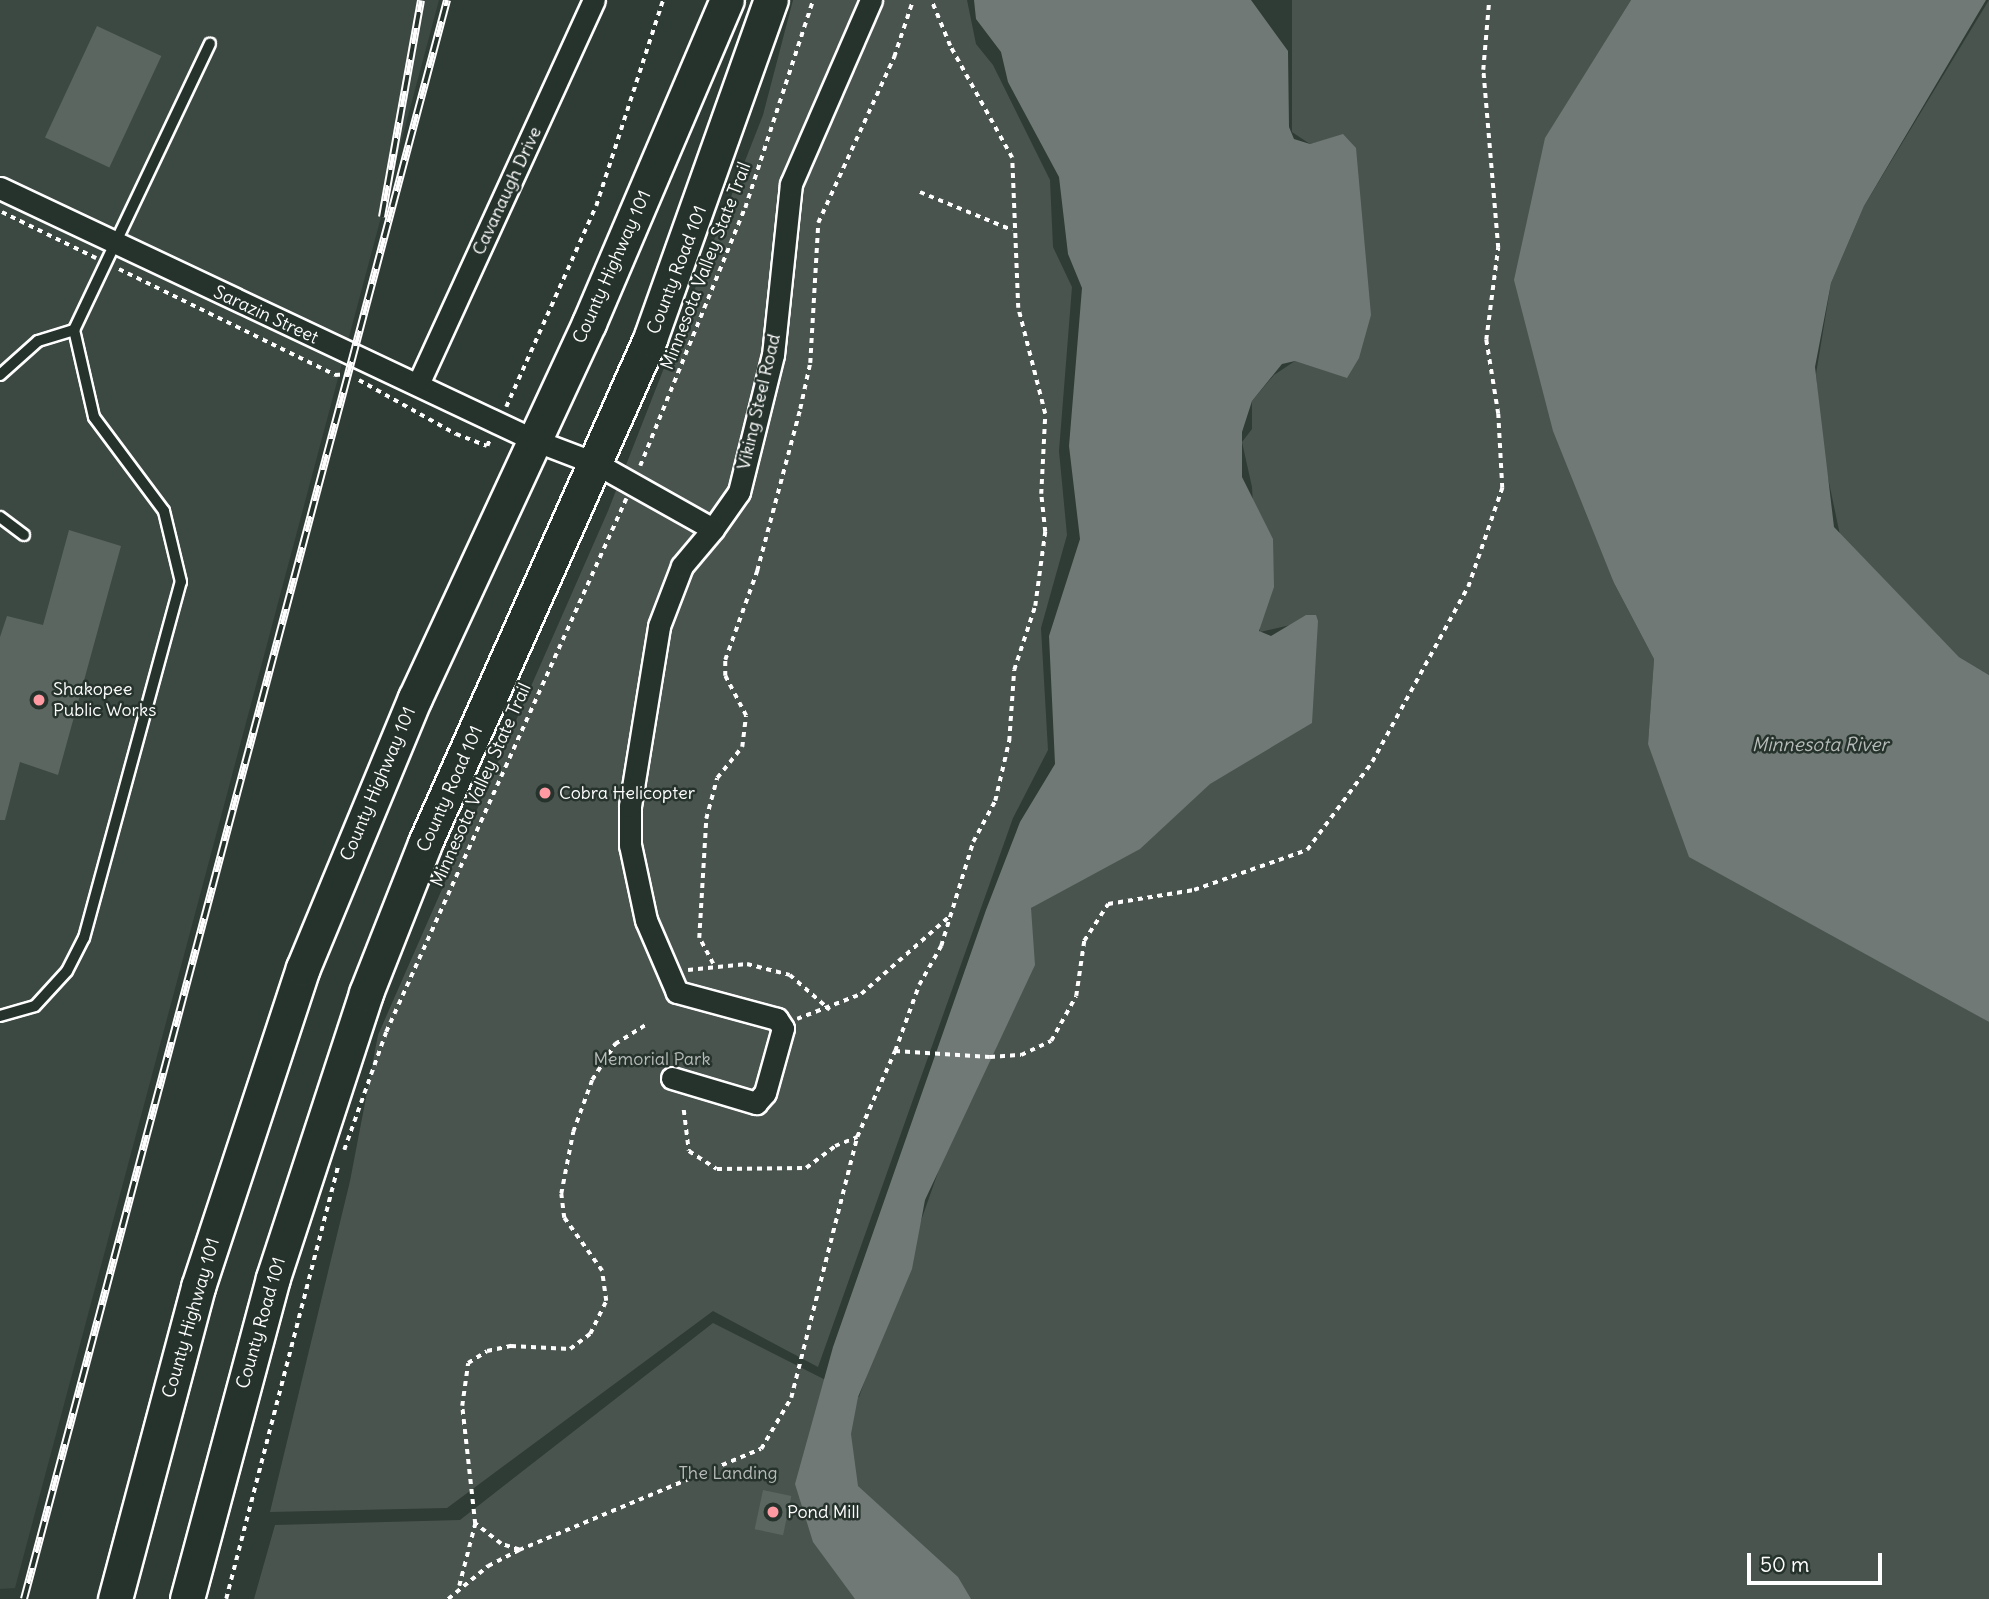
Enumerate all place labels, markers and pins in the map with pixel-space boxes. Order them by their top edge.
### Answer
place label: Shakopee Public Works [53,679,156,722]
marker: Shakopee Public Works [31,692,47,708]
place label: Cobra Helicopter [559,782,695,804]
marker: Cobra Helicopter [537,785,553,801]
place label: Pond Mill [787,1501,859,1523]
marker: Pond Mill [765,1504,781,1520]

